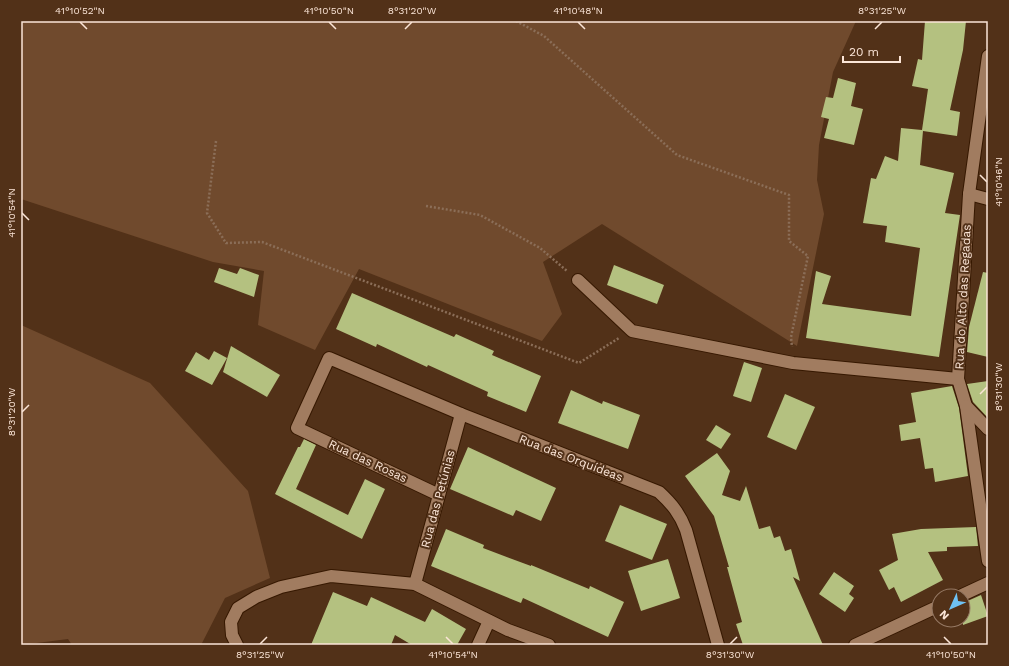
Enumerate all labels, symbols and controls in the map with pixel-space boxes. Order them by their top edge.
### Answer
text: 41°10'52"N [55,5,105,16]
text: 41°10'50"N [304,5,354,16]
text: 8°31'20"W [388,5,437,16]
text: 41°10'48"N [553,5,603,16]
text: 8°31'25"W [858,5,906,16]
scale bar [843,38,900,64]
text: 20 m [849,45,879,59]
text: 41°10'46"N [993,157,1004,207]
text: 41°10'54"N [6,188,17,238]
street label: Rua do Alto das Regadas [952,224,974,370]
text: 8°31'30"W [993,362,1004,411]
text: 8°31'20"W [6,387,17,436]
street label: Rua das Orquídeas [517,432,625,484]
street label: Rua das Rosas [327,437,409,485]
street label: Rua das Petúnias [418,449,458,549]
north arrow [931,588,971,628]
text: N [937,607,952,622]
text: 8°31'25"W [236,649,284,660]
text: 41°10'54"N [428,649,478,660]
text: 8°31'30"W [706,649,755,660]
text: 41°10'50"N [926,649,976,660]

